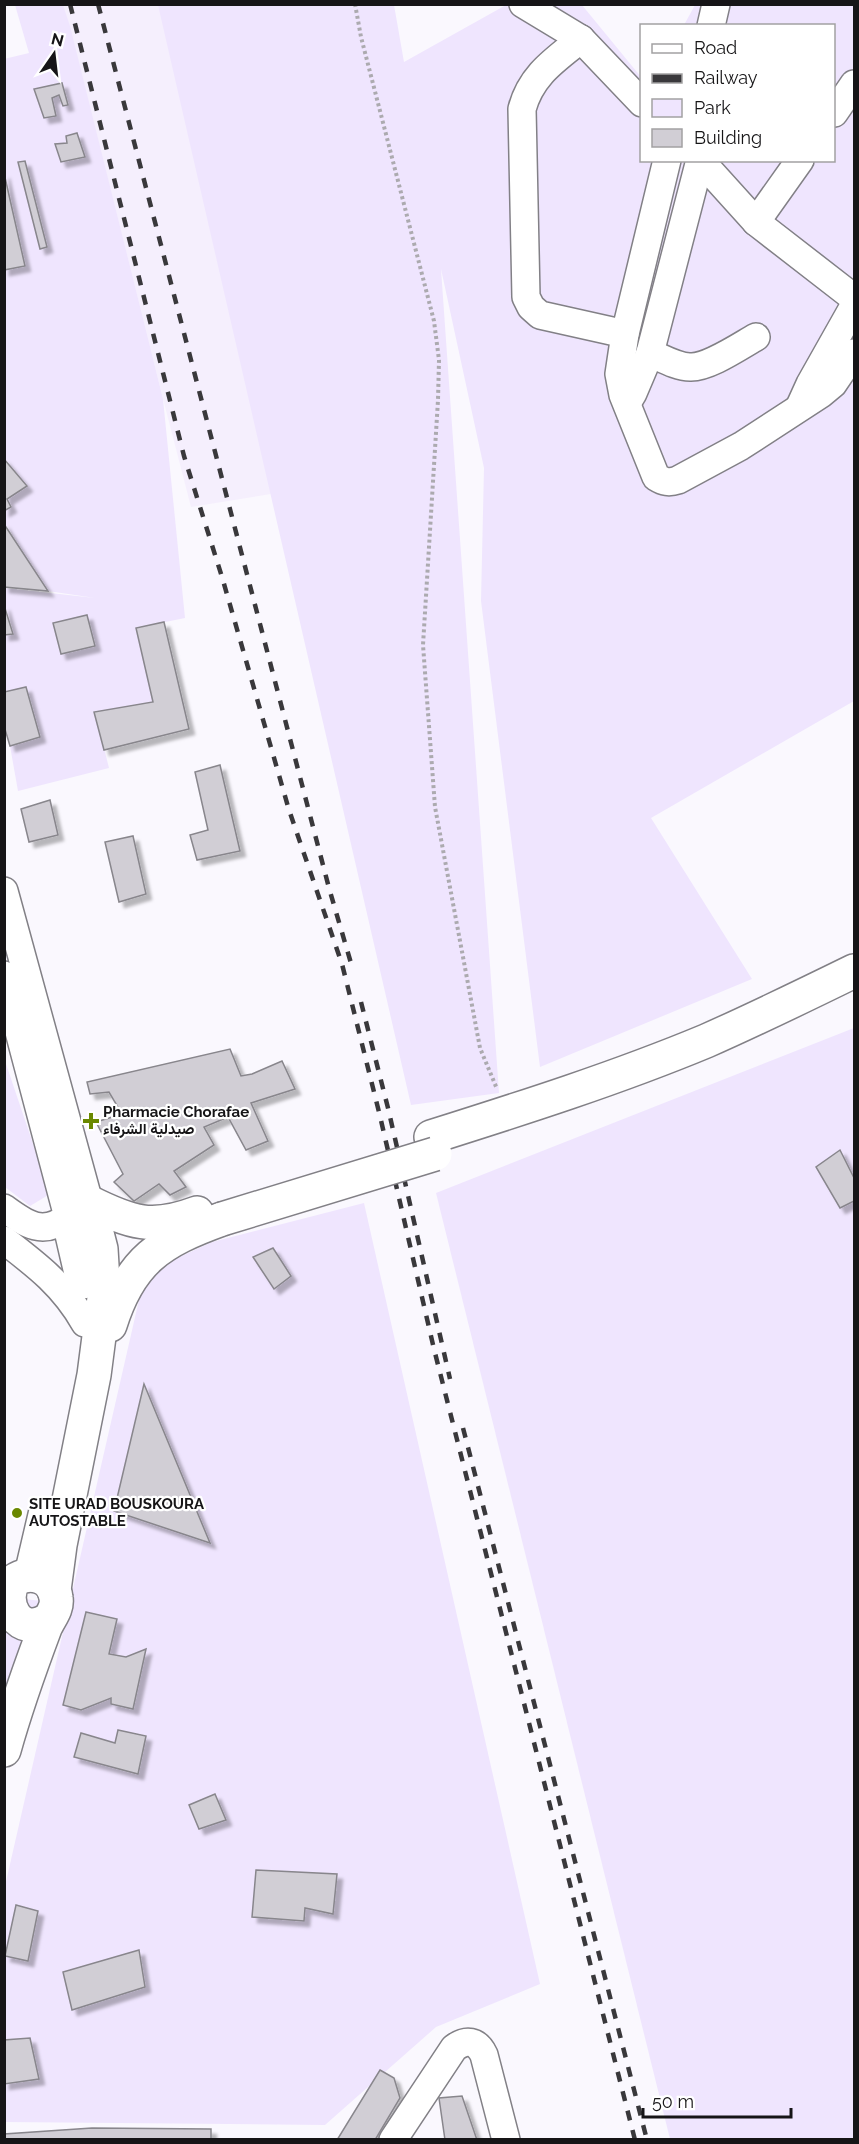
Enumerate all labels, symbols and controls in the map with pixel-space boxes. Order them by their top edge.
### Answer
north arrow [24,24,84,84]
legend [640,24,835,162]
text: N [49,29,66,51]
text: Road [694,37,737,58]
text: Railway [694,67,758,88]
text: Park [694,97,731,118]
text: Building [694,127,762,148]
place label: Pharmacie Chorafae صيدلية الشرفاء [103,1103,249,1138]
marker: Pharmacie Chorafae صيدلية الشرفاء [84,1114,98,1128]
place label: SITE URAD BOUSKOURA AUTOSTABLE [29,1495,205,1530]
marker: SITE URAD BOUSKOURA AUTOSTABLE [10,1506,24,1520]
scale bar [643,2081,792,2119]
text: 50 m [652,2091,694,2112]

